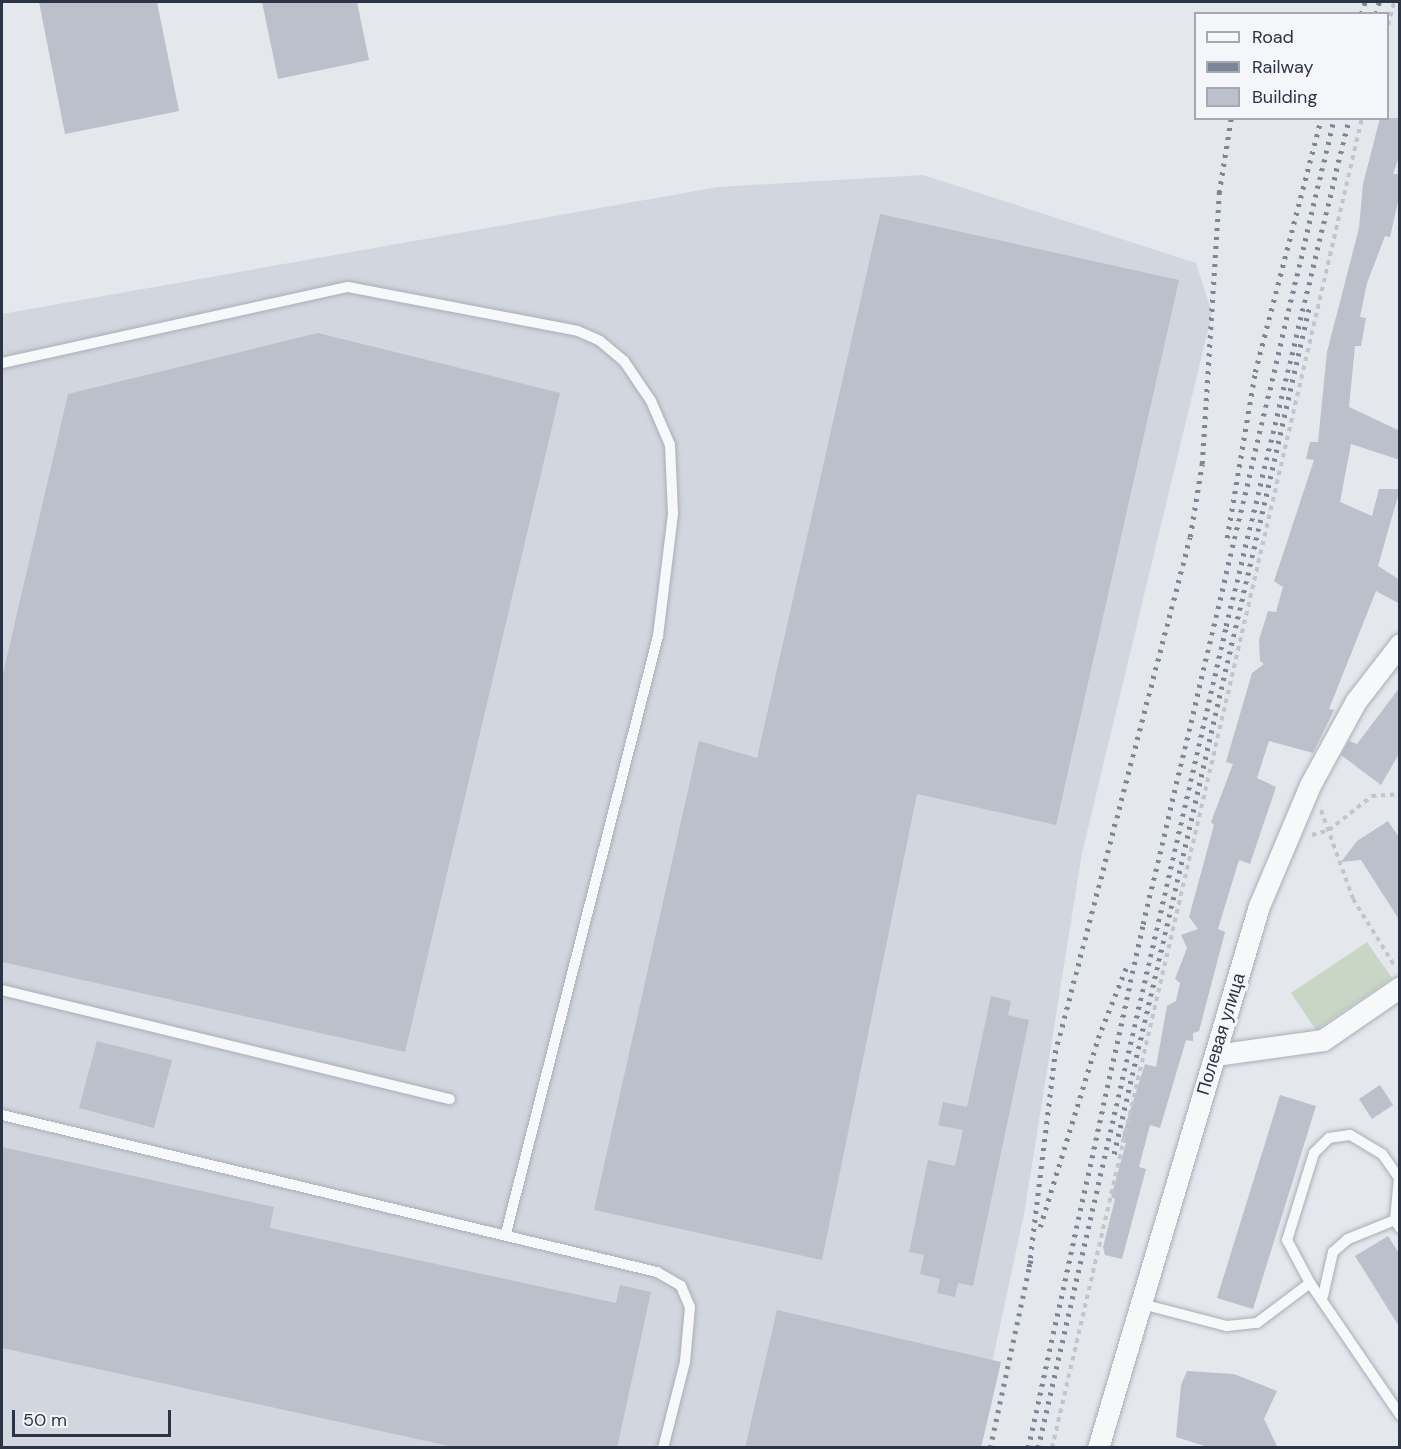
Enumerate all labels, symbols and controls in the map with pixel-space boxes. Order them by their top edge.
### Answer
legend [1194,12,1389,120]
text: Road [1252,25,1294,49]
text: Railway [1252,55,1314,79]
text: Building [1252,85,1317,109]
street label: Полевая улица [1192,970,1250,1098]
scale bar [15,1398,174,1436]
text: 50 m [23,1408,67,1432]

